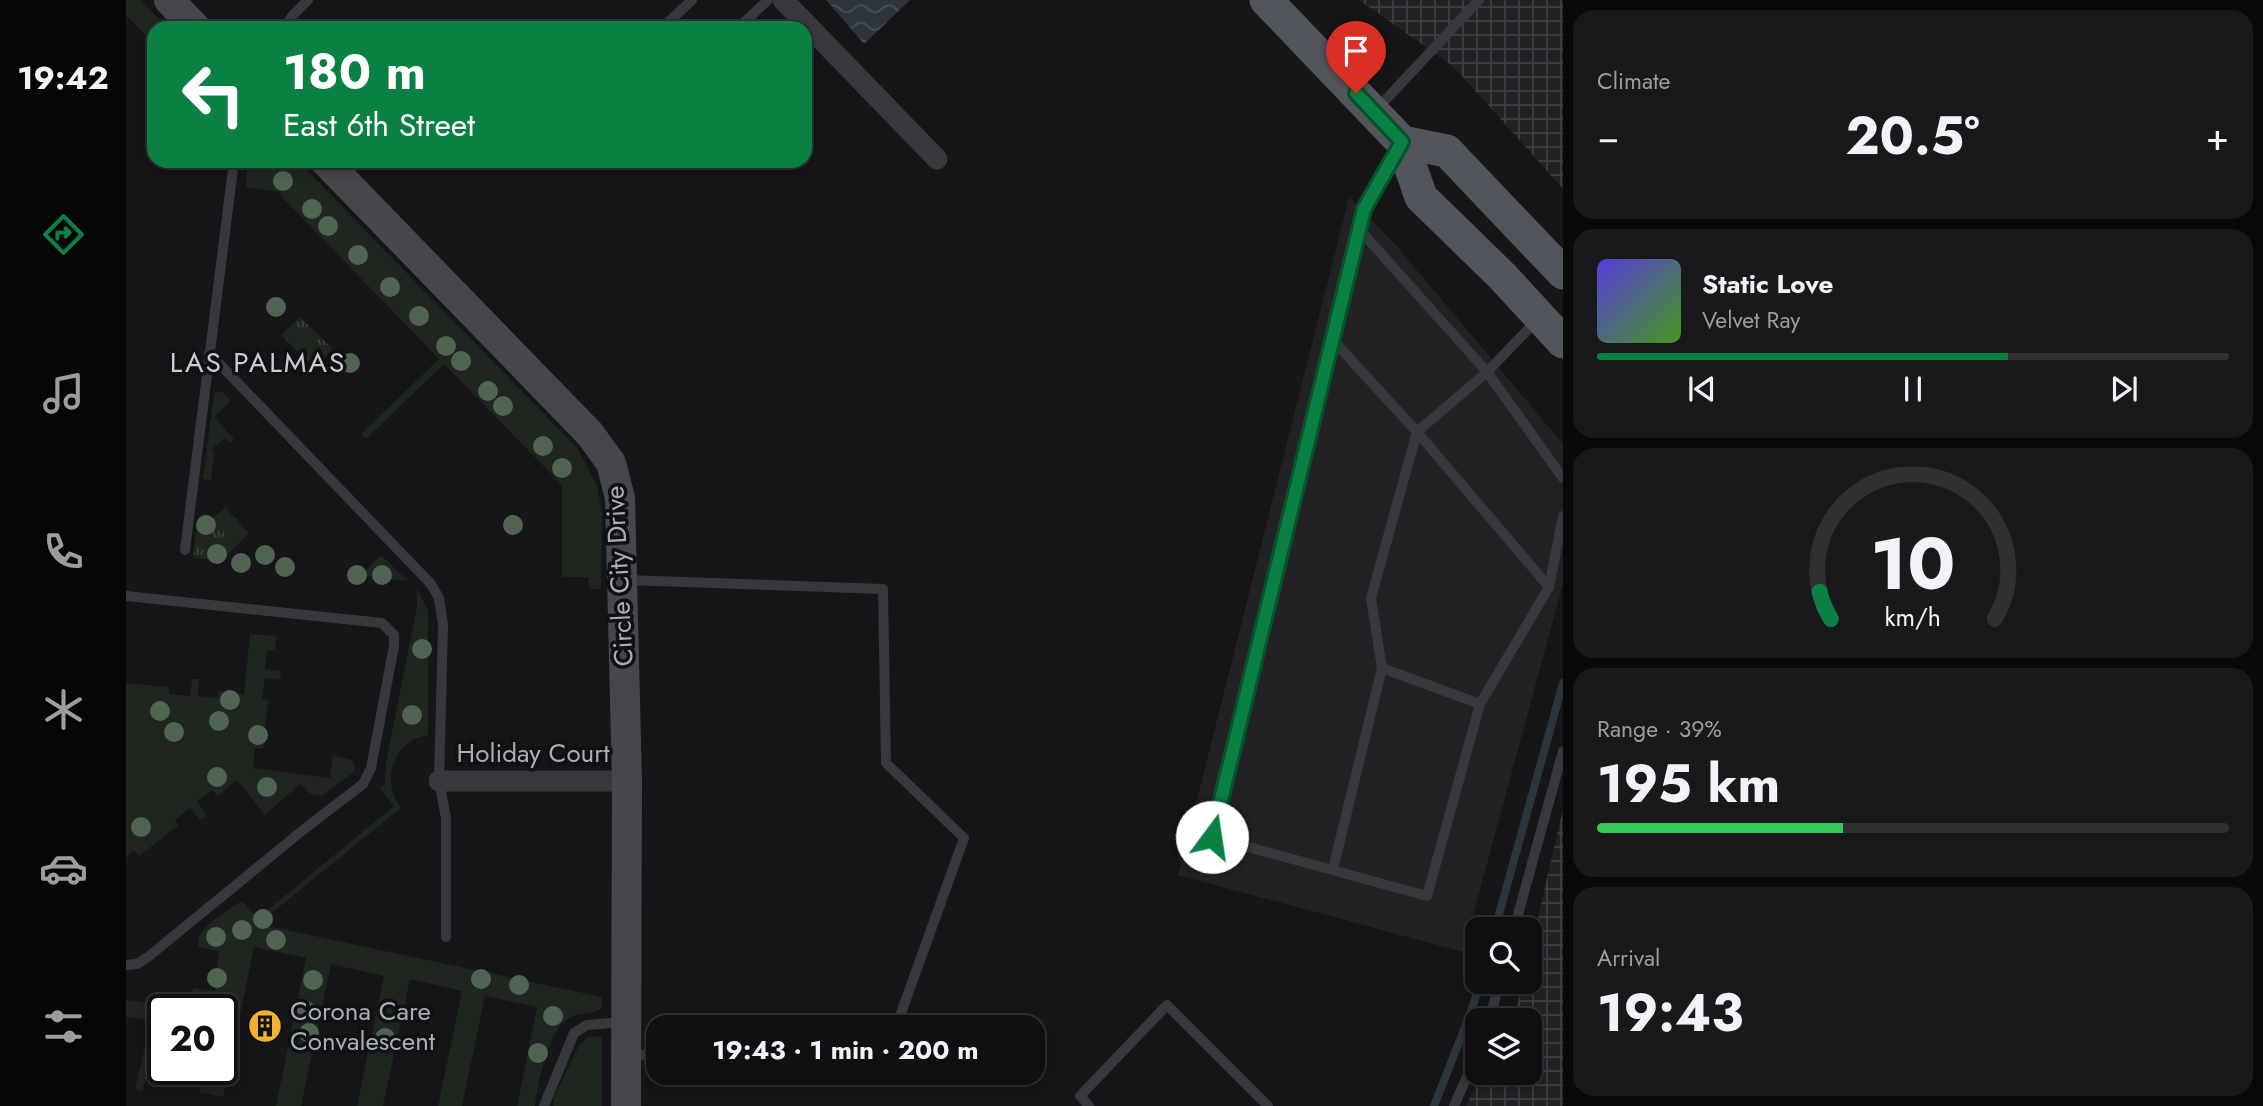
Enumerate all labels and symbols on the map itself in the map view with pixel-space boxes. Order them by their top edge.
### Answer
pin [1326,21,1386,93]
district label: LAS PALMAS [170,342,346,383]
street label: Circle City Drive [595,485,643,667]
street label: Holiday Court [457,734,610,772]
position arrow [1175,800,1249,874]
place label: Corona Care Convalescent [290,992,436,1060]
speed limit sign: 20 [147,994,238,1085]
building icon: Corona Care Convalescent [246,1007,284,1045]

